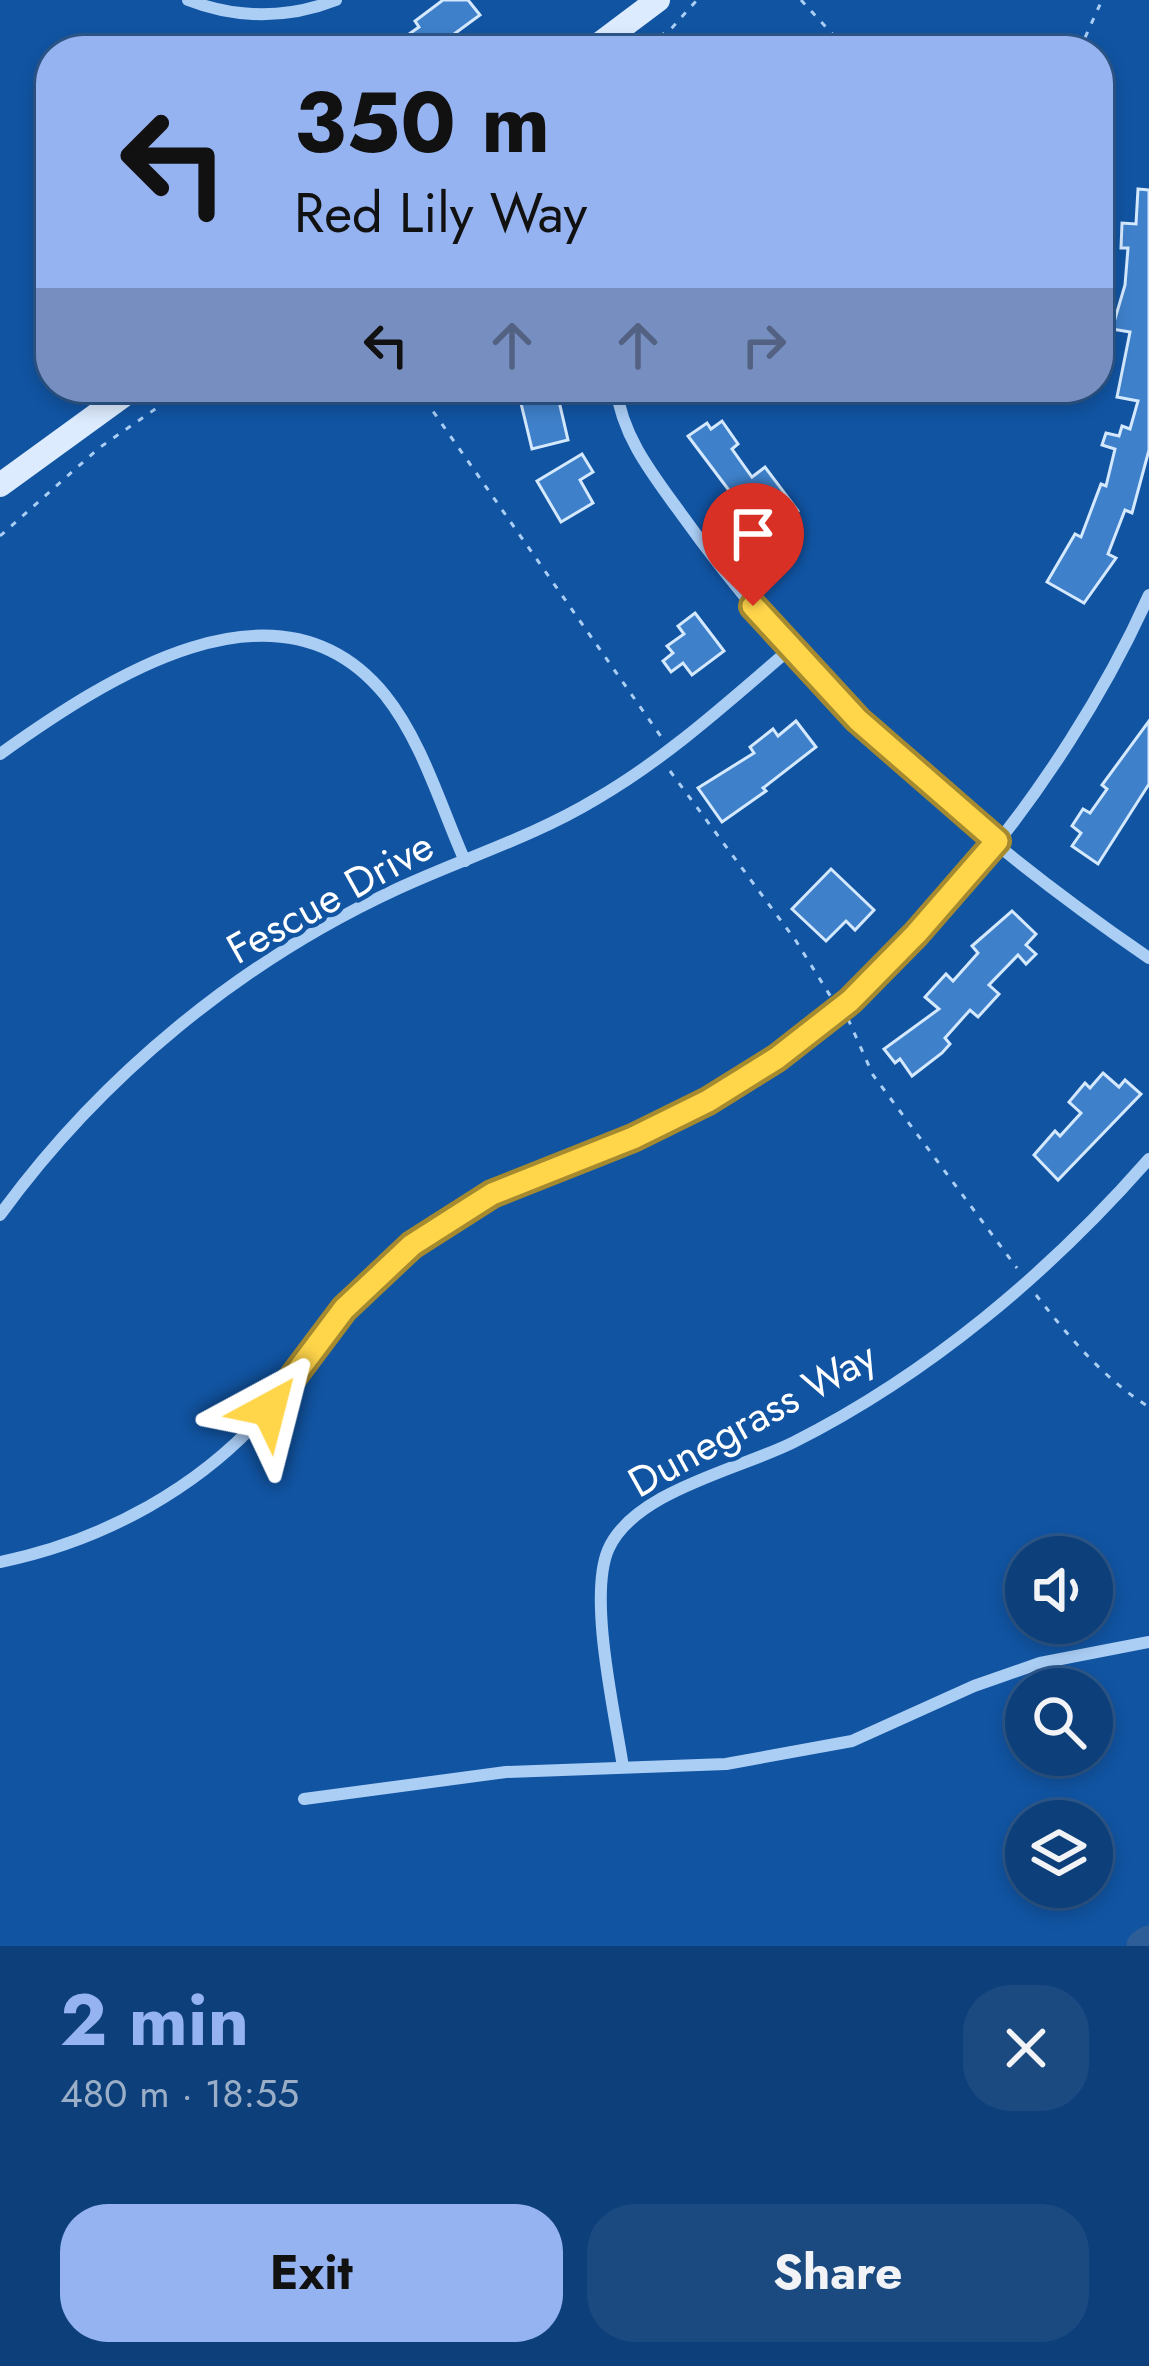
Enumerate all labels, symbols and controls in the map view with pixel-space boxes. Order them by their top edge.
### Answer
text: 350 m [294,62,550,184]
icon: left [96,84,252,240]
text: Red Lily Way [294,174,587,252]
icon: left [353,312,419,378]
icon: ahead [479,312,545,378]
icon: ahead [605,312,671,378]
icon: right [731,312,797,378]
pin [702,483,804,606]
icon: arrive [720,501,786,567]
street label: Fescue Drive [215,815,445,979]
street label: Dunegrass Way [617,1325,888,1512]
position arrow [206,1346,332,1472]
map controls [1005,1536,1113,1908]
button: sound [1005,1536,1113,1644]
button: search [1005,1668,1113,1776]
button: layers [1005,1800,1113,1908]
text: 2 min [60,1968,249,2072]
button: close [963,1985,1089,2111]
text: 480 m · 18:55 [60,2065,299,2122]
button: Exit [60,2204,563,2342]
button: Share [587,2204,1089,2342]

